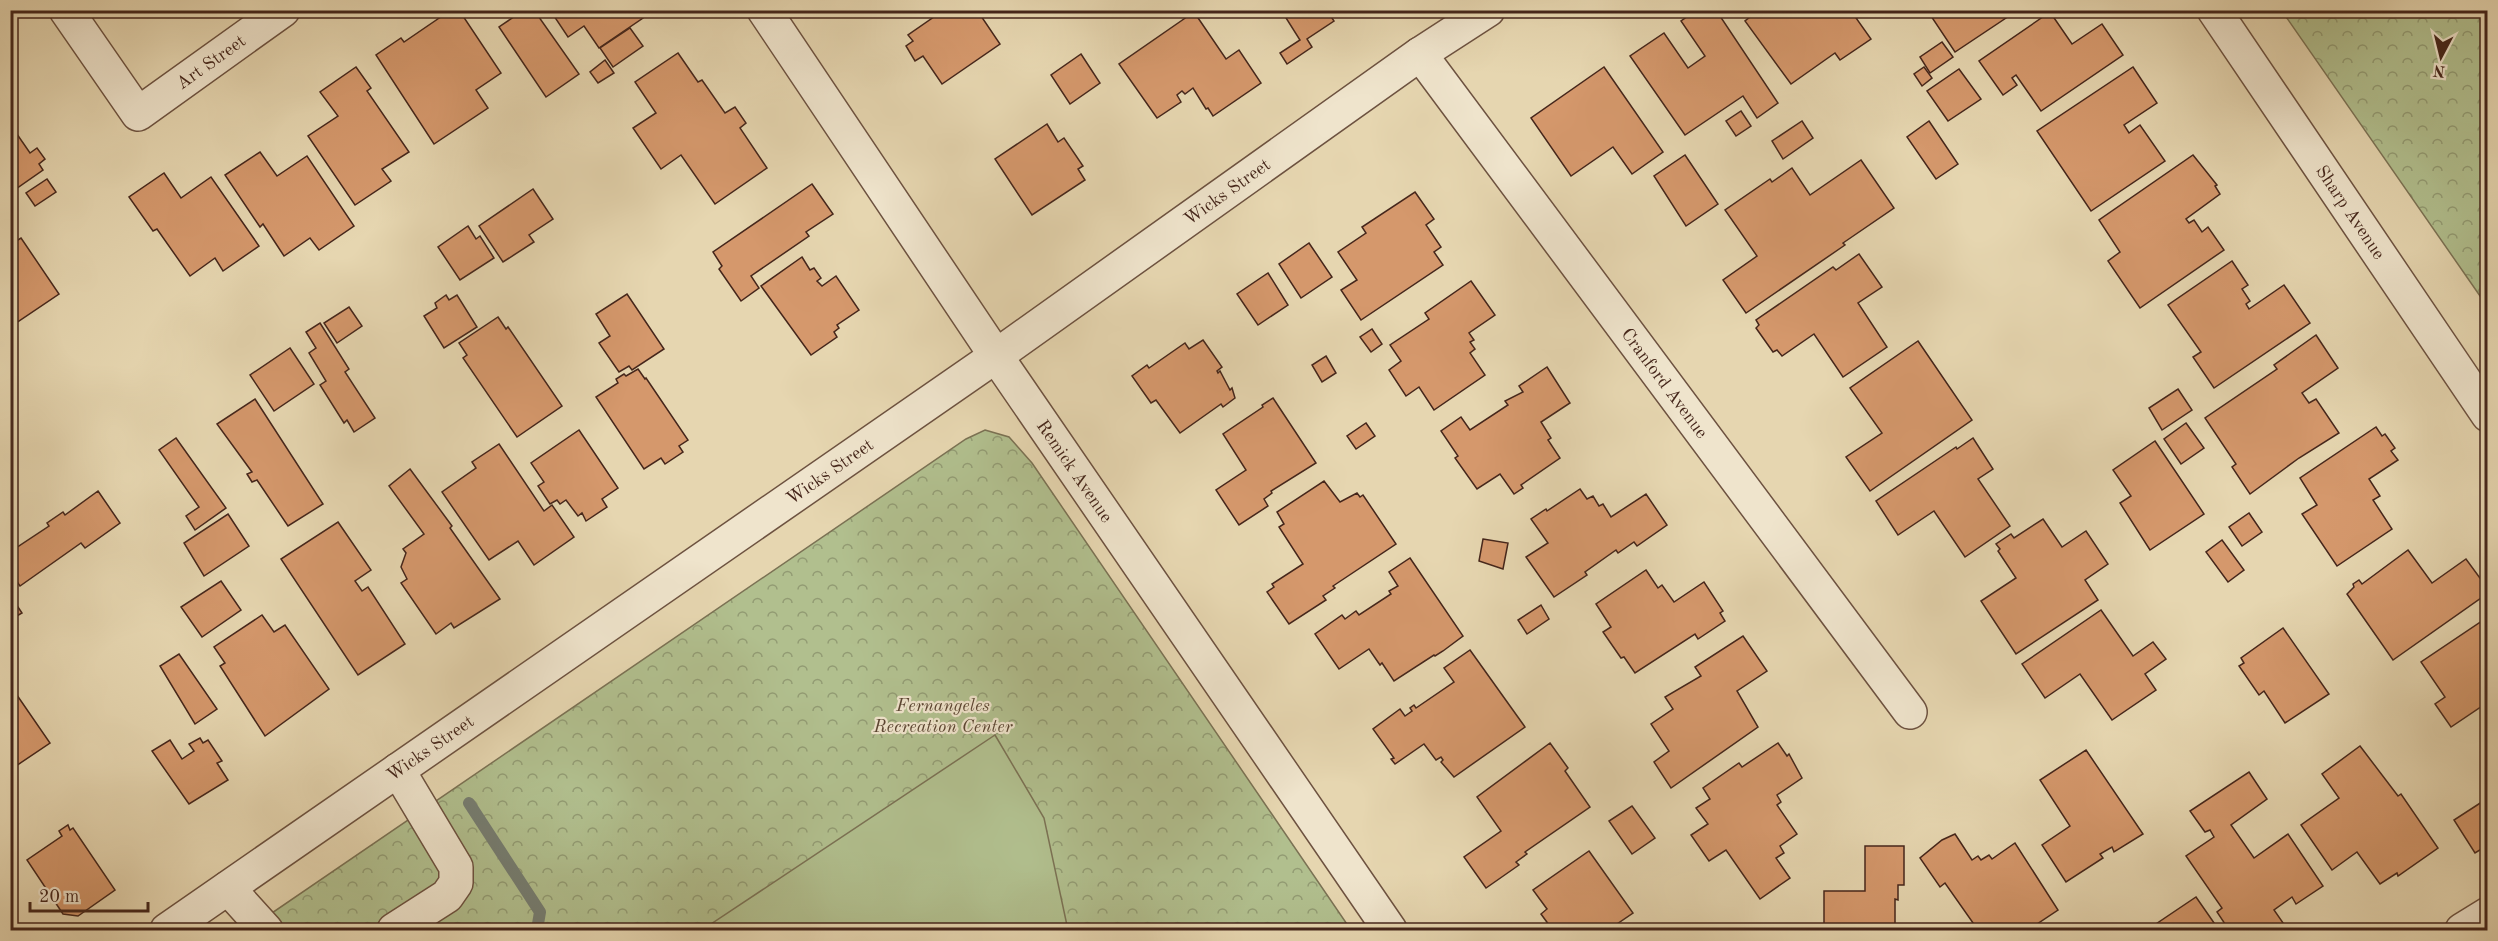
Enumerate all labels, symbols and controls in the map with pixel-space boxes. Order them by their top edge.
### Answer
north arrow [2411,27,2471,87]
street label: Art Street [173,32,249,93]
text: N [2432,61,2446,79]
street label: Wicks Street [1181,156,1274,229]
street label: Sharp Avenue [2312,163,2388,263]
street label: Cranford Avenue [1617,325,1711,442]
street label: Remick Avenue [1033,417,1115,526]
street label: Wicks Street [784,436,877,508]
park label: Fernangeles Recreation Center [873,697,1014,736]
street label: Wicks Street [384,712,477,785]
scale bar [30,875,148,913]
text: 20 m [39,888,79,906]

